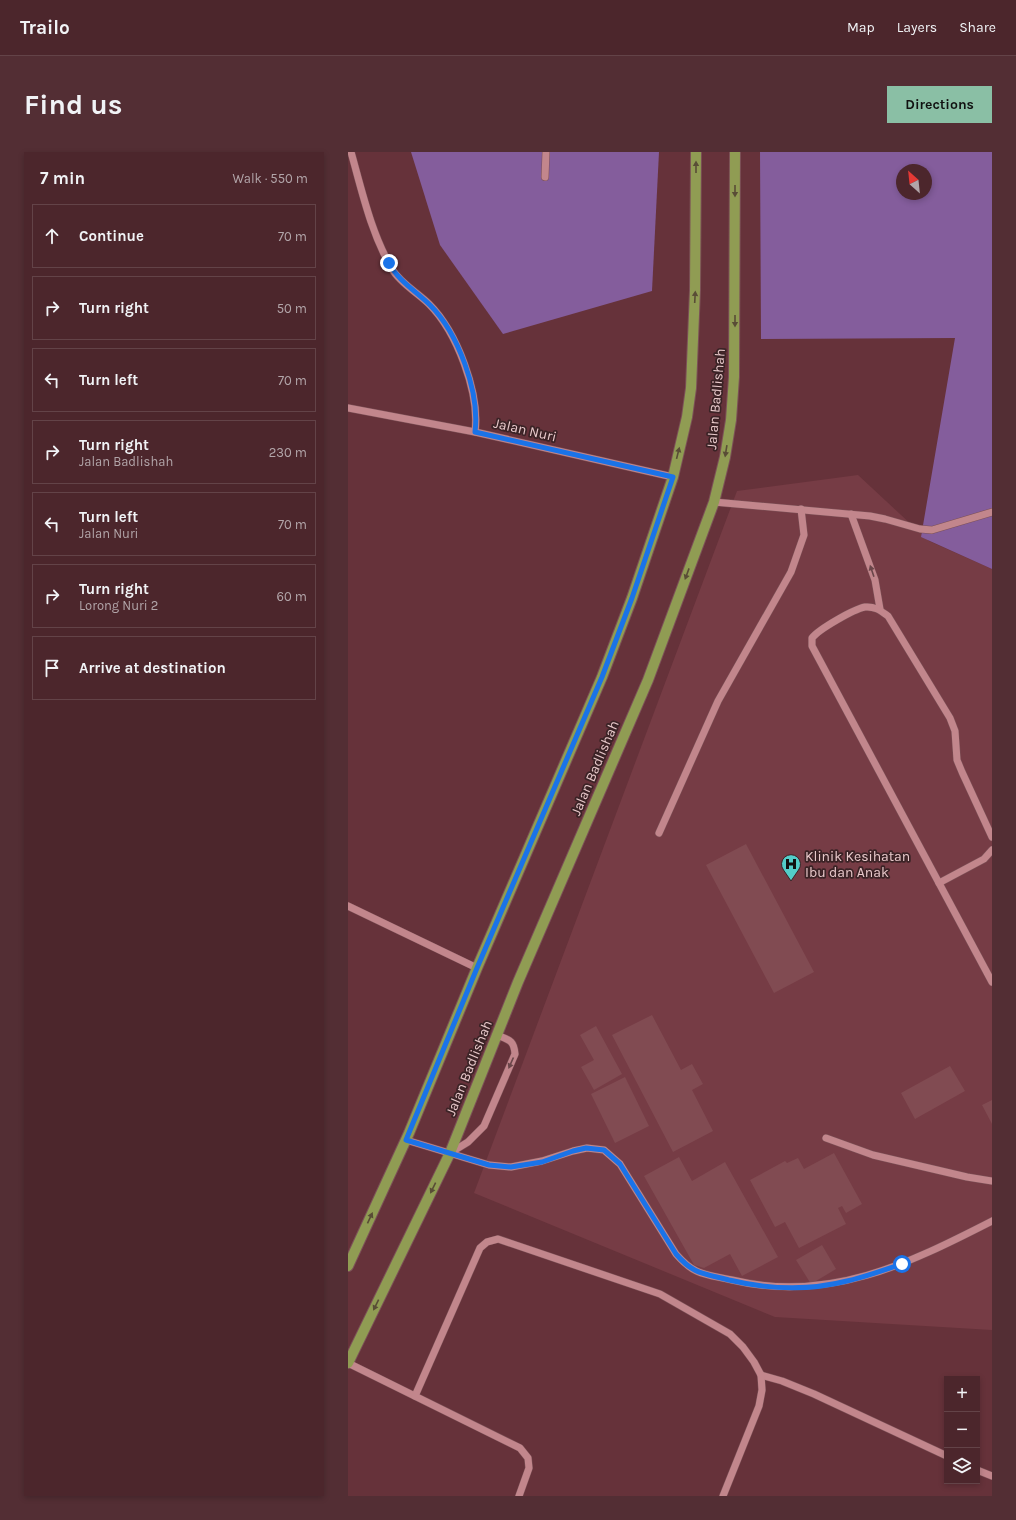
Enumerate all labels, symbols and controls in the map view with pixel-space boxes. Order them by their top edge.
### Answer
text: Trailo [20,17,70,39]
text: Map [847,19,875,36]
text: Layers [897,19,937,36]
text: Share [959,19,996,36]
button: Directions [887,86,992,123]
text: Find us [24,88,123,121]
one-way arrow [693,160,699,173]
north arrow [896,164,932,200]
text: 7 min [40,168,85,188]
text: Walk · 550 m [233,171,308,186]
one-way arrow [732,185,738,198]
icon: ahead [41,225,63,247]
text: Continue [79,227,144,245]
text: 70 m [278,229,307,244]
route end [380,254,398,272]
one-way arrow [692,290,698,303]
icon: right [41,297,63,319]
text: Turn right [79,299,149,317]
text: 50 m [277,301,307,316]
one-way arrow [732,315,738,328]
street label: Jalan Badlishah [703,348,729,450]
icon: left [41,369,63,391]
text: Turn left [79,371,138,389]
text: 70 m [278,373,307,388]
street label: Jalan Nuri [492,415,558,445]
text: Turn right [79,436,149,454]
icon: right [41,441,63,463]
one-way arrow [723,444,729,457]
text: 230 m [269,445,307,460]
one-way arrow [676,447,682,460]
text: Jalan Badlishah [79,454,173,469]
text: Turn left [79,508,138,526]
icon: left [41,513,63,535]
text: 70 m [278,517,307,532]
text: Jalan Nuri [79,526,138,541]
one-way arrow [868,565,874,577]
one-way arrow [684,569,690,581]
text: Turn right [79,580,149,598]
icon: right [41,585,63,607]
text: 60 m [277,589,307,604]
text: Lorong Nuri 2 [79,598,158,613]
icon: arrive [41,657,63,679]
text: Arrive at destination [79,659,226,677]
street label: Jalan Badlishah [567,718,623,818]
place label: Klinik Kesihatan Ibu dan Anak [805,848,910,881]
hospital icon: Klinik Kesihatan Ibu dan Anak [780,853,802,881]
street label: Jalan Badlishah [442,1018,496,1118]
one-way arrow [508,1057,515,1069]
one-way arrow [430,1182,436,1194]
one-way arrow [367,1213,373,1224]
route start [893,1255,911,1273]
one-way arrow [373,1299,379,1310]
map controls [944,1376,980,1484]
button: + [944,1376,980,1412]
button: − [944,1412,980,1448]
button: layers [944,1448,980,1484]

